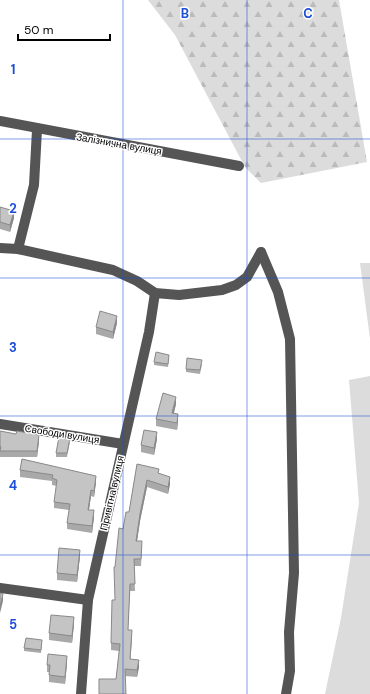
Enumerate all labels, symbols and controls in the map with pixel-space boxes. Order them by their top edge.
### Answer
text: B [181,5,189,22]
text: C [303,5,313,22]
scale bar [18,16,110,42]
text: 50 m [24,22,53,38]
text: 1 [11,61,15,78]
street label: Залізнична вулиця [75,130,163,158]
text: 2 [9,200,17,217]
text: 3 [9,339,17,356]
street label: Свободи вулиця [24,422,100,446]
street label: Привітна вулиця [97,454,127,532]
text: 4 [9,477,17,494]
text: 5 [9,616,17,633]

